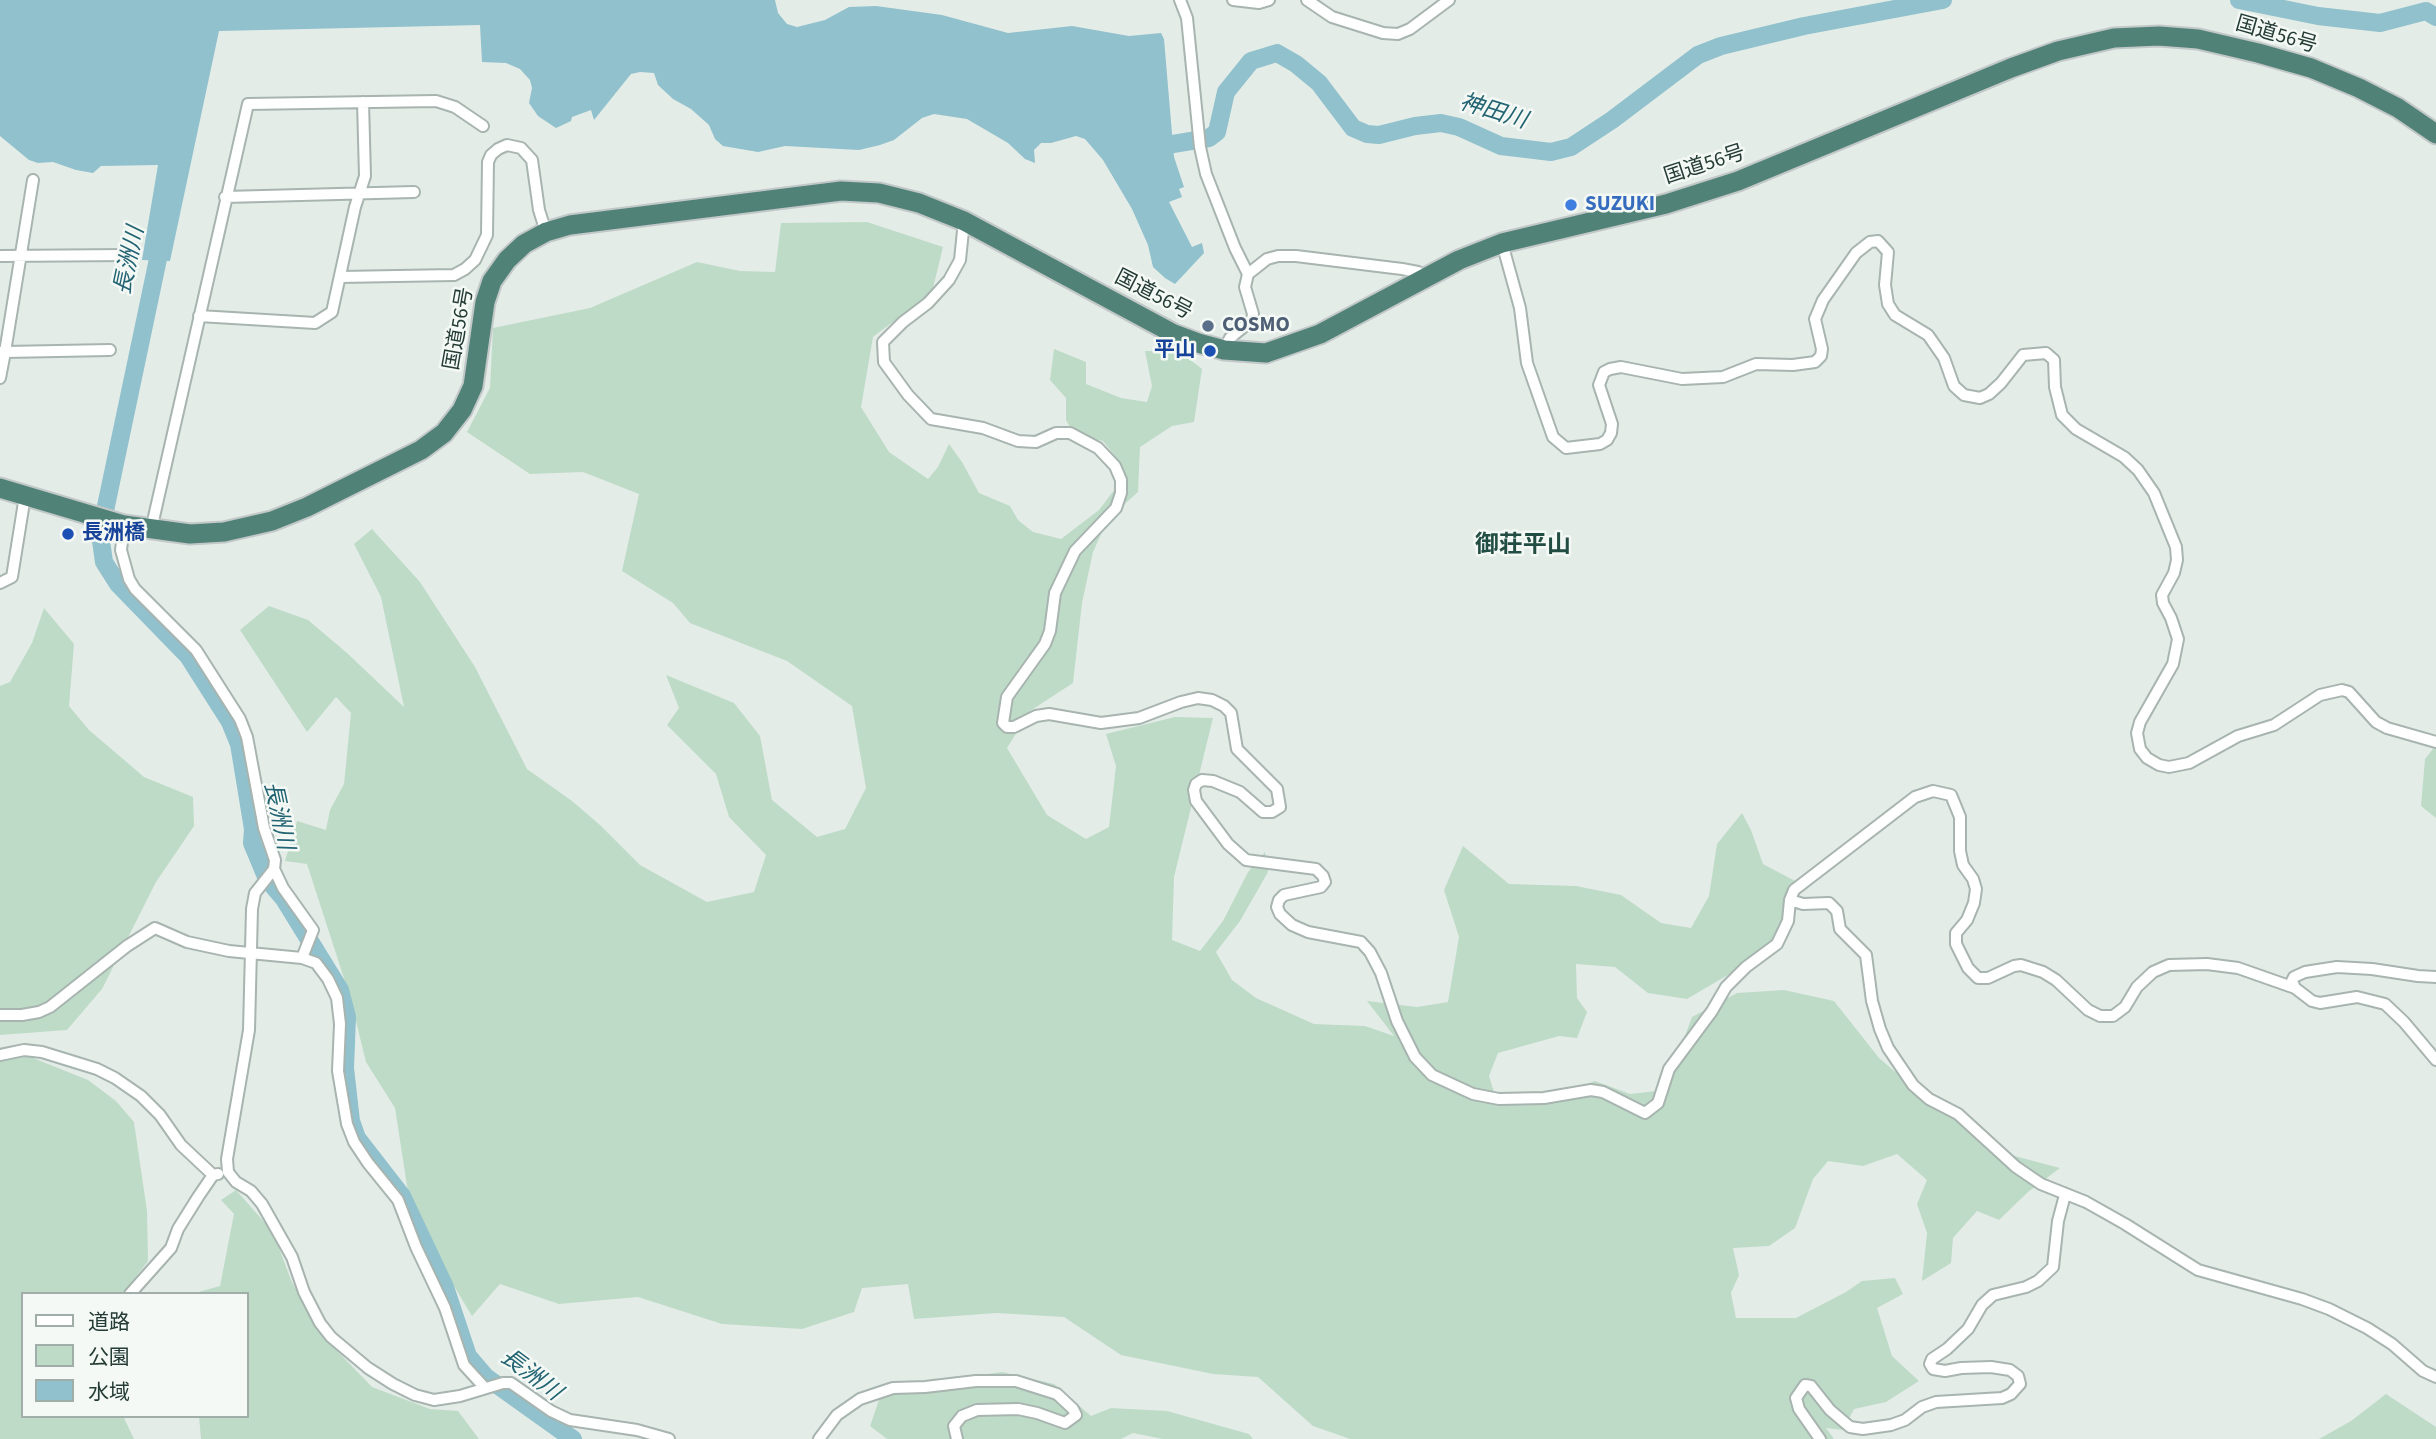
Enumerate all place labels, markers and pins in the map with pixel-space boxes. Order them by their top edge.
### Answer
place label: SUZUKI [1585,192,1655,218]
marker: SUZUKI [1563,197,1579,213]
place label: COSMO [1222,313,1290,339]
marker: COSMO [1200,318,1216,334]
place label: 平山 [1154,338,1196,364]
marker: 平山 [1202,343,1218,359]
place label: 長洲橋 [82,521,145,547]
marker: 長洲橋 [60,526,76,542]

